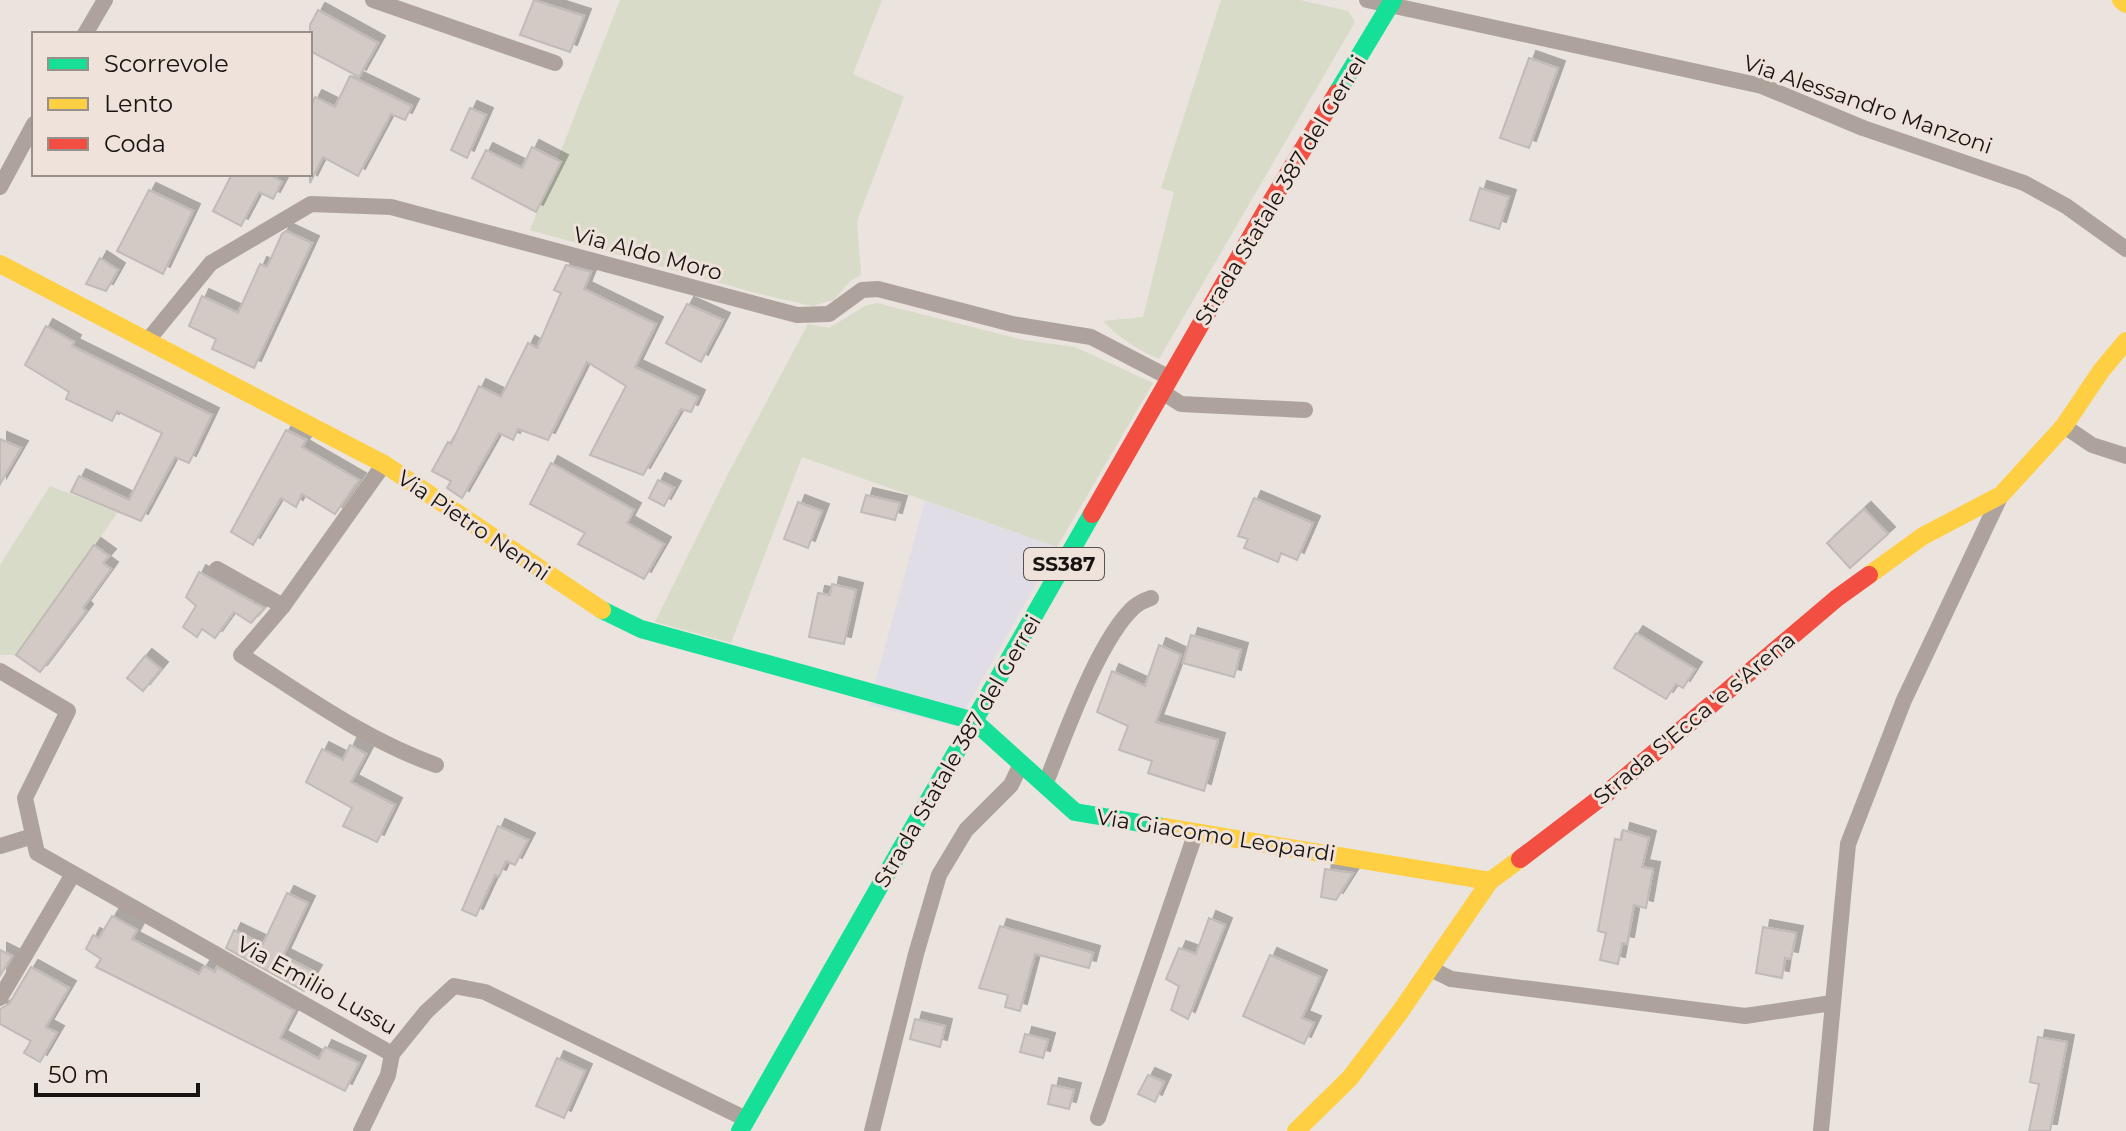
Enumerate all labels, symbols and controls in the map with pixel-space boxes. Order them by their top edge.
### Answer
legend [32,32,312,176]
text: Scorrevole [104,49,229,78]
street label: Via Alessandro Manzoni [1740,49,1996,160]
street label: Strada Statale 387 del Gerrei [1189,50,1372,330]
text: Lento [104,89,173,118]
text: Coda [104,129,166,158]
street label: Via Aldo Moro [571,221,725,286]
street label: Via Pietro Nenni [392,464,555,587]
road number: SS387 [1024,548,1104,580]
street label: Strada Statale 387 del Gerrei [868,610,1047,892]
street label: Strada S'Ecca 'e s'Arena [1588,626,1801,811]
street label: Via Giacomo Leopardi [1095,803,1337,868]
street label: Via Emilio Lussu [232,930,402,1041]
scale bar [36,1047,198,1097]
text: 50 m [48,1060,109,1089]

